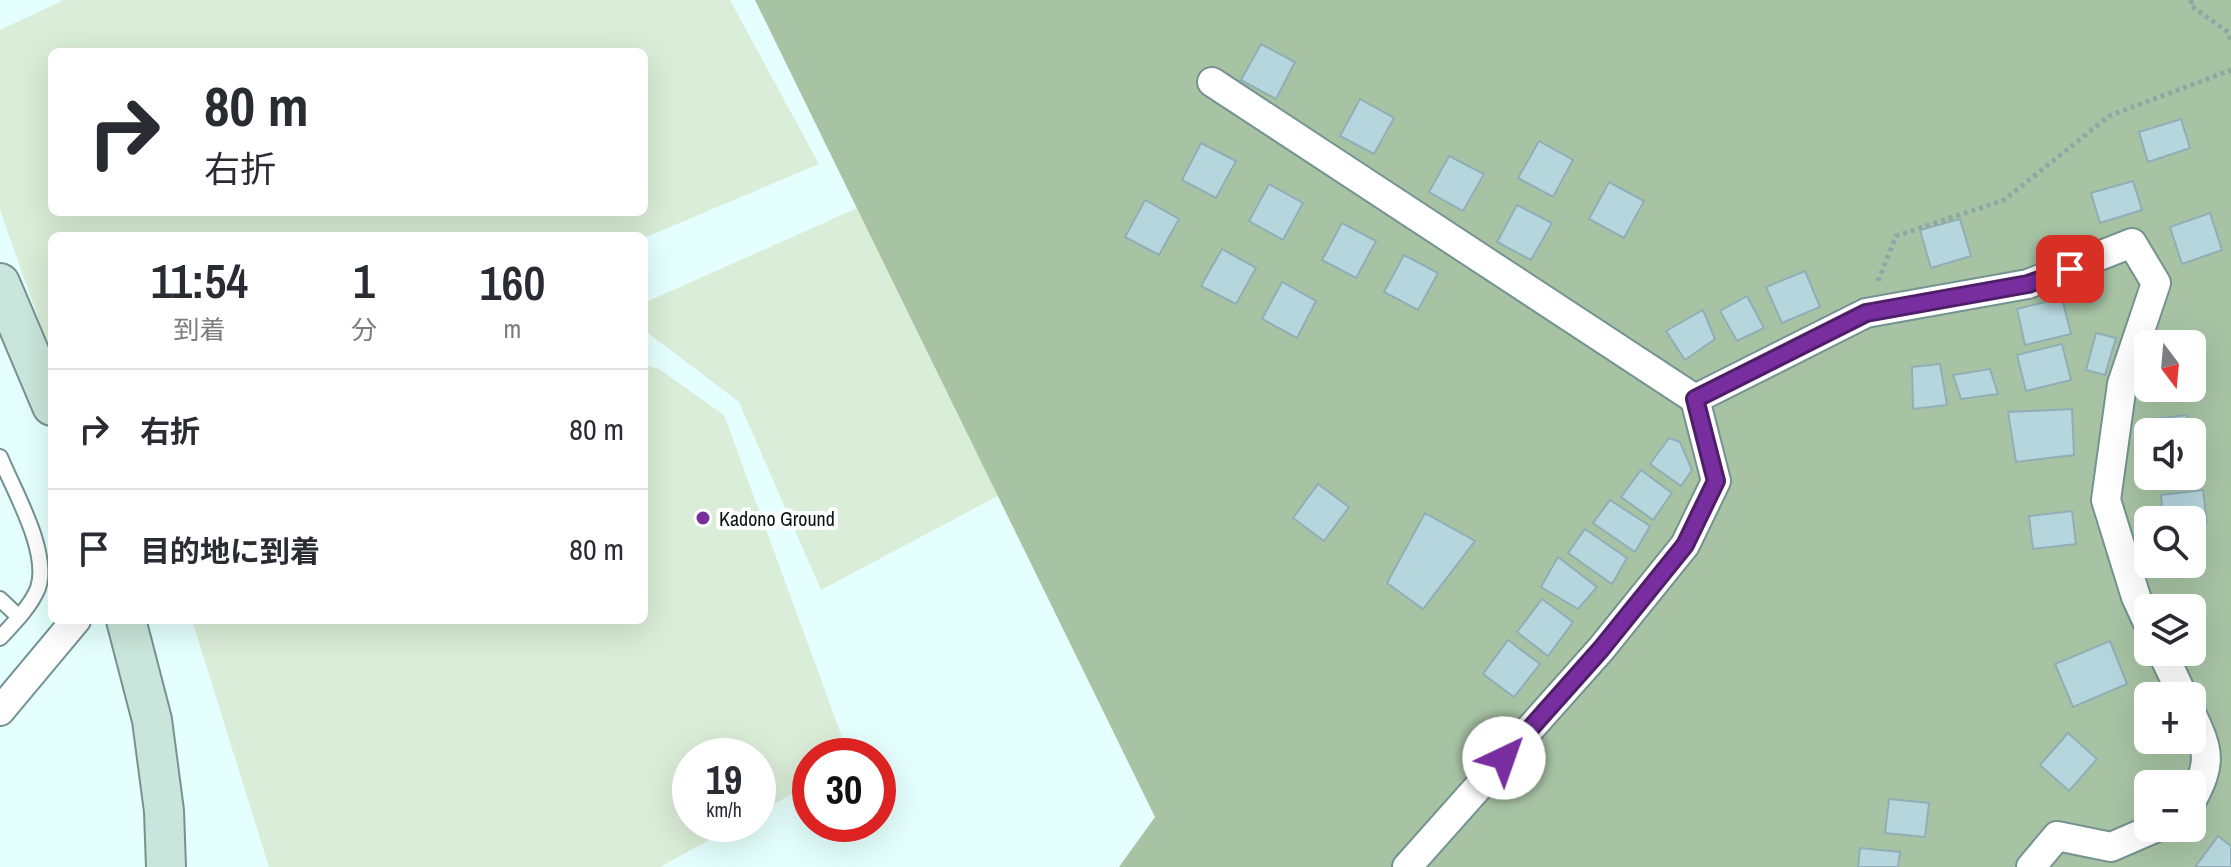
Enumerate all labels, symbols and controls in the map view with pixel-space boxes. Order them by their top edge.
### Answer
text: 80 m [204,68,309,143]
icon: right [72,80,176,184]
text: 右折 [204,145,276,193]
pin [2036,235,2104,303]
icon: arrive [2048,247,2092,291]
text: 11:54 [151,248,248,313]
text: 1 [353,248,375,313]
text: 160 [480,250,545,315]
text: m [504,311,521,346]
text: 到着 [173,312,225,347]
text: 分 [351,312,377,347]
north arrow [2134,330,2206,402]
map controls [2134,330,2206,842]
icon: right [72,407,116,451]
text: 80 m [569,409,624,449]
text: 右折 [140,411,200,451]
button: sound [2134,418,2206,490]
place label: Kadono Ground [719,505,835,532]
button: search [2134,506,2206,578]
marker: Kadono Ground [694,509,712,527]
icon: arrive [72,527,116,571]
text: 80 m [569,529,624,569]
text: 目的地に到着 [140,531,320,571]
button: layers [2134,594,2206,666]
button: + [2134,682,2206,754]
position arrow [1462,716,1546,800]
speed limit sign: 30 [792,738,896,842]
text: 19 [706,753,742,806]
button: − [2134,770,2206,842]
text: km/h [706,796,742,823]

